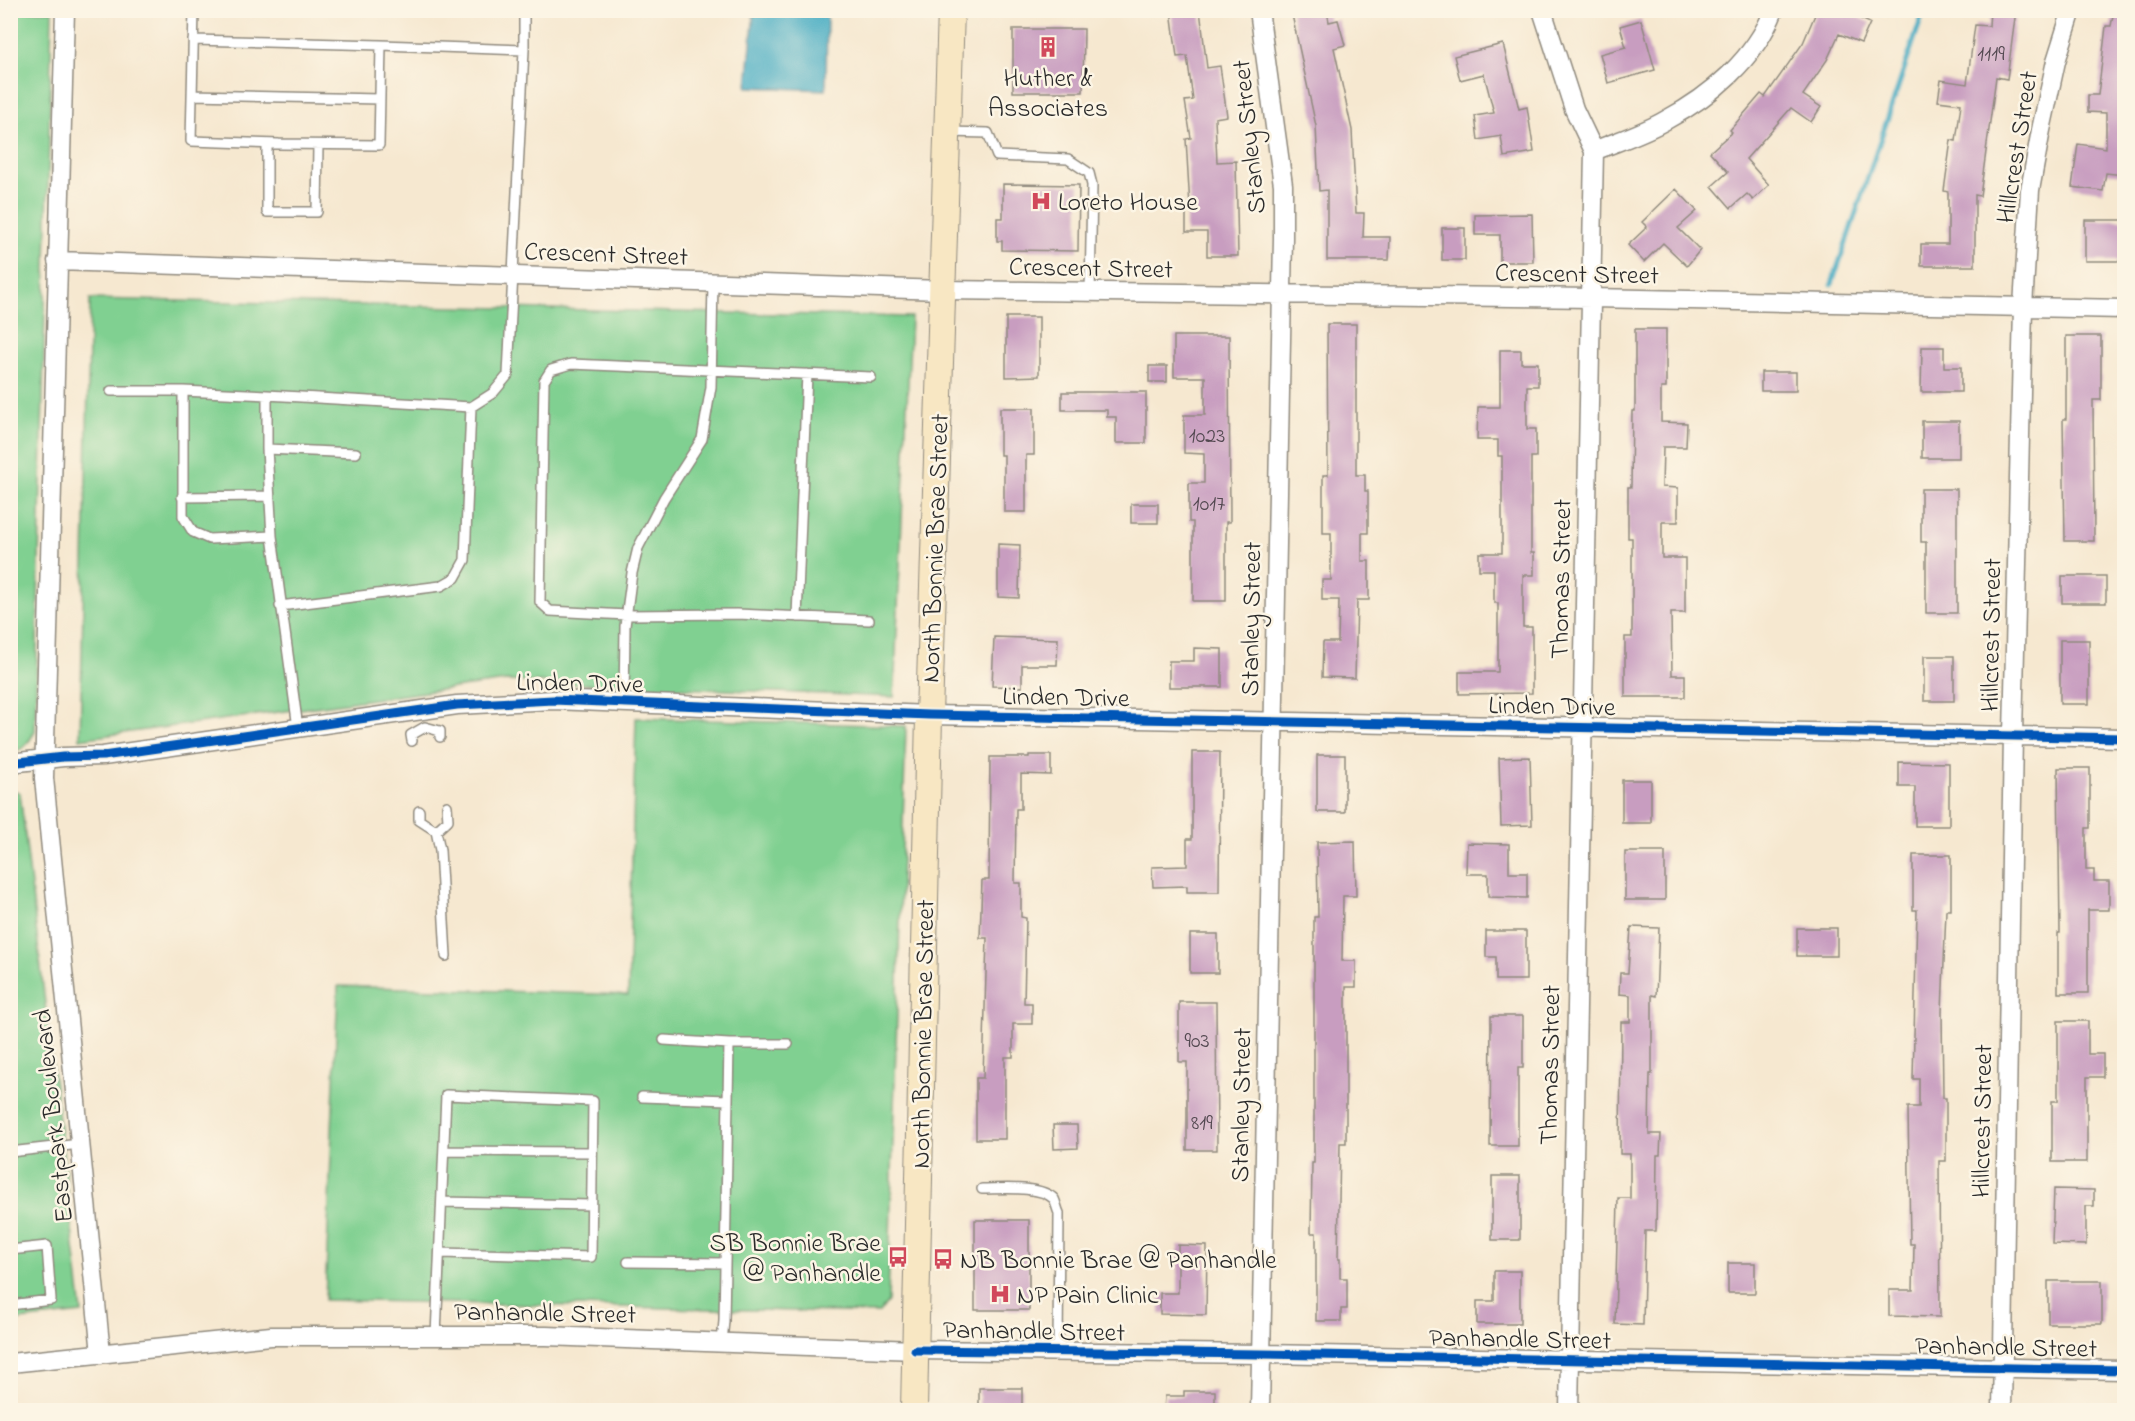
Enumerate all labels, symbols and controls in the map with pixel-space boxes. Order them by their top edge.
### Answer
building icon: Huther & Associates [1036,35,1060,59]
house number: 1119 [1977,39,2005,71]
street label: Stanley Street [1224,57,1278,216]
place label: Huther & Associates [988,61,1108,129]
street label: Hillcrest Street [1988,68,2050,226]
place label: Loreto House [1058,185,1198,223]
hospital icon: Loreto House [1029,189,1053,213]
street label: Crescent Street [523,234,689,278]
street label: Crescent Street [1009,250,1174,290]
street label: Crescent Street [1495,256,1660,296]
street label: North Bonnie Brae Street [913,413,961,683]
house number: 1023 [1189,421,1225,453]
house number: 1017 [1193,489,1225,521]
street label: Thomas Street [1543,498,1583,659]
street label: Stanley Street [1233,541,1273,697]
street label: Hillcrest Street [1973,558,2013,712]
street label: Linden Drive [516,665,644,705]
street label: Linden Drive [1002,679,1130,719]
street label: Linden Drive [1488,688,1616,728]
street label: North Bonnie Brae Street [904,899,946,1169]
street label: Thomas Street [1532,984,1572,1145]
street label: Eastpark Boulevard [25,1007,85,1224]
house number: 903 [1184,1026,1210,1058]
street label: Stanley Street [1223,1027,1263,1183]
street label: Hillcrest Street [1964,1044,2004,1198]
house number: 819 [1191,1108,1213,1140]
place label: SB Bonnie Brae @ Panhandle [710,1226,881,1294]
place label: NB Bonnie Brae @ Panhandle [960,1243,1277,1281]
bus stop icon: SB Bonnie Brae @ Panhandle [886,1245,910,1269]
bus stop icon: NB Bonnie Brae @ Panhandle [931,1247,955,1271]
place label: NP Pain Clinic [1017,1278,1159,1316]
hospital icon: NP Pain Clinic [988,1282,1012,1306]
street label: Panhandle Street [454,1294,637,1336]
street label: Panhandle Street [943,1312,1126,1354]
street label: Panhandle Street [1429,1320,1612,1362]
street label: Panhandle Street [1915,1328,2098,1370]

